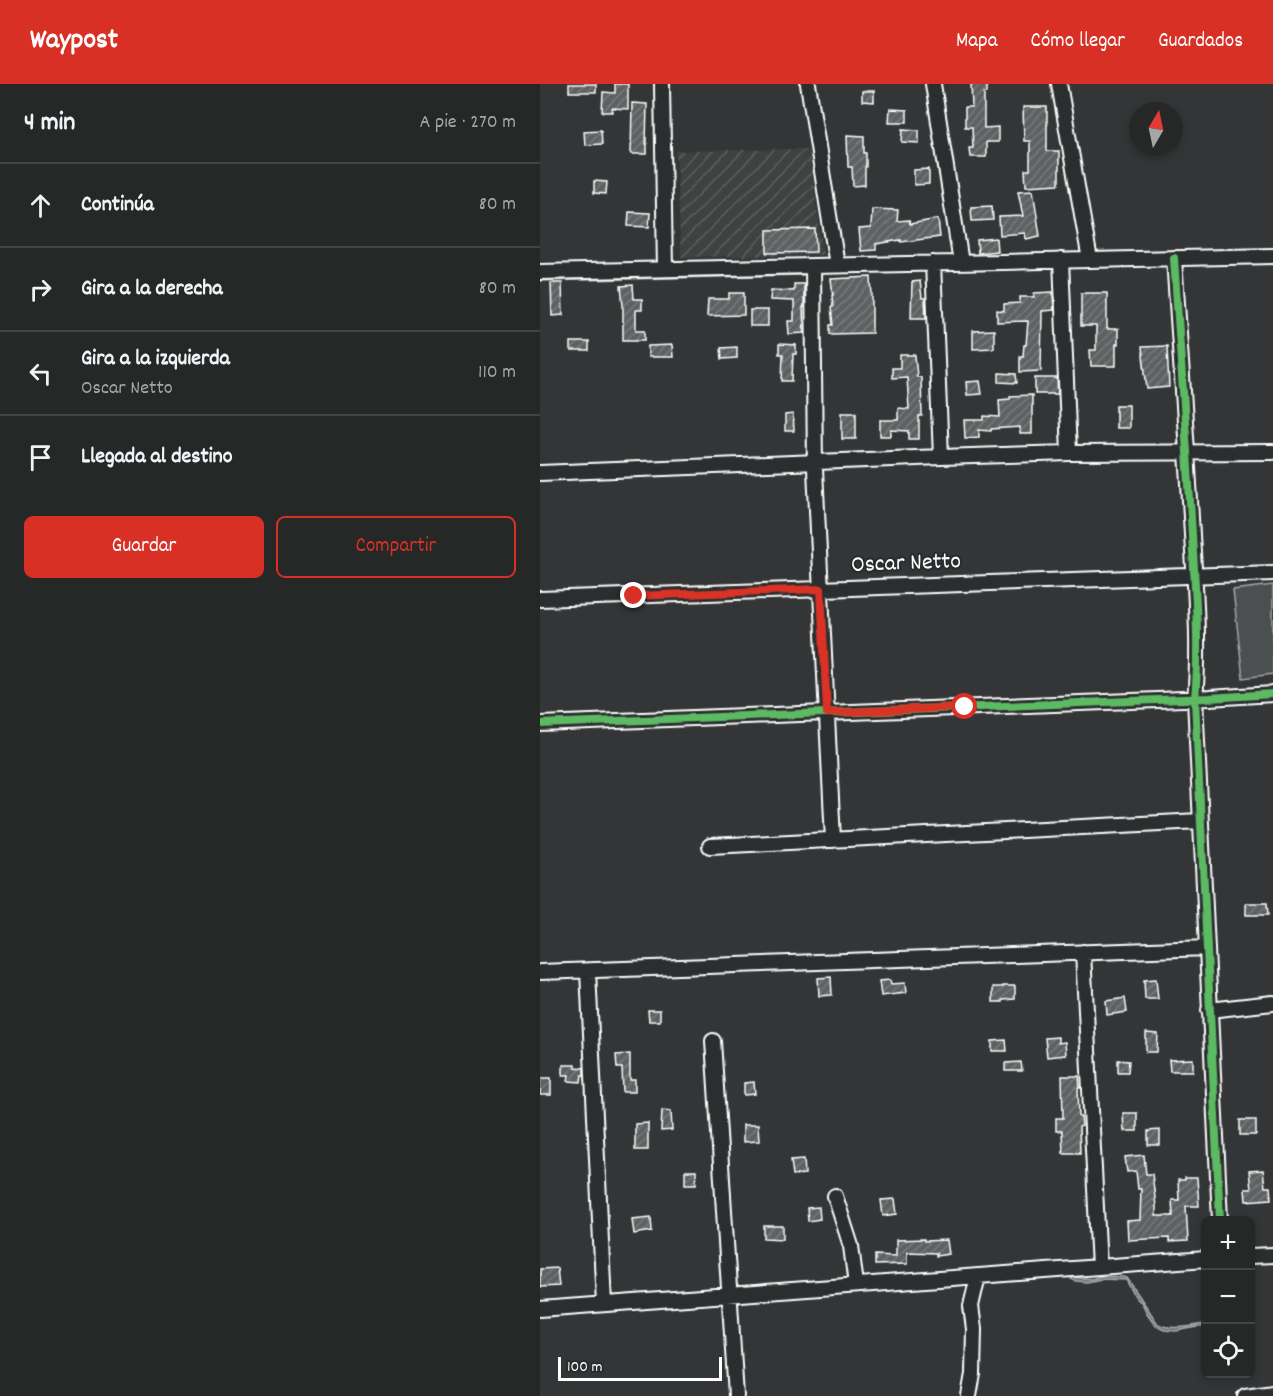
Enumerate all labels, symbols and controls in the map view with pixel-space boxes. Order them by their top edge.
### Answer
text: Waypost [30,22,118,62]
text: Mapa [956,27,998,57]
text: Cómo llegar [1031,27,1125,57]
text: Guardados [1158,27,1243,57]
north arrow [1129,102,1183,156]
text: 4 min [24,105,75,142]
text: A pie · 270 m [419,109,516,137]
icon: ahead [24,189,57,222]
text: Continúa [81,190,154,221]
text: 80 m [479,191,516,219]
icon: right [24,273,57,306]
text: Gira a la derecha [81,274,223,305]
text: 80 m [479,275,516,303]
text: Gira a la izquierda [81,344,230,375]
icon: left [24,357,57,390]
text: 110 m [478,359,516,387]
text: Oscar Netto [81,375,173,403]
icon: arrive [24,441,57,474]
text: Llegada al destino [81,442,233,473]
button: Guardar [24,516,264,578]
button: Compartir [276,516,516,578]
street label: Oscar Netto [850,545,962,583]
route end [620,582,646,608]
route start [951,693,977,719]
map controls [1201,1216,1255,1378]
button: + [1201,1216,1255,1270]
button: − [1201,1270,1255,1324]
button: locate [1201,1324,1255,1378]
scale bar [558,1354,722,1382]
text: 100 m [567,1356,603,1379]

